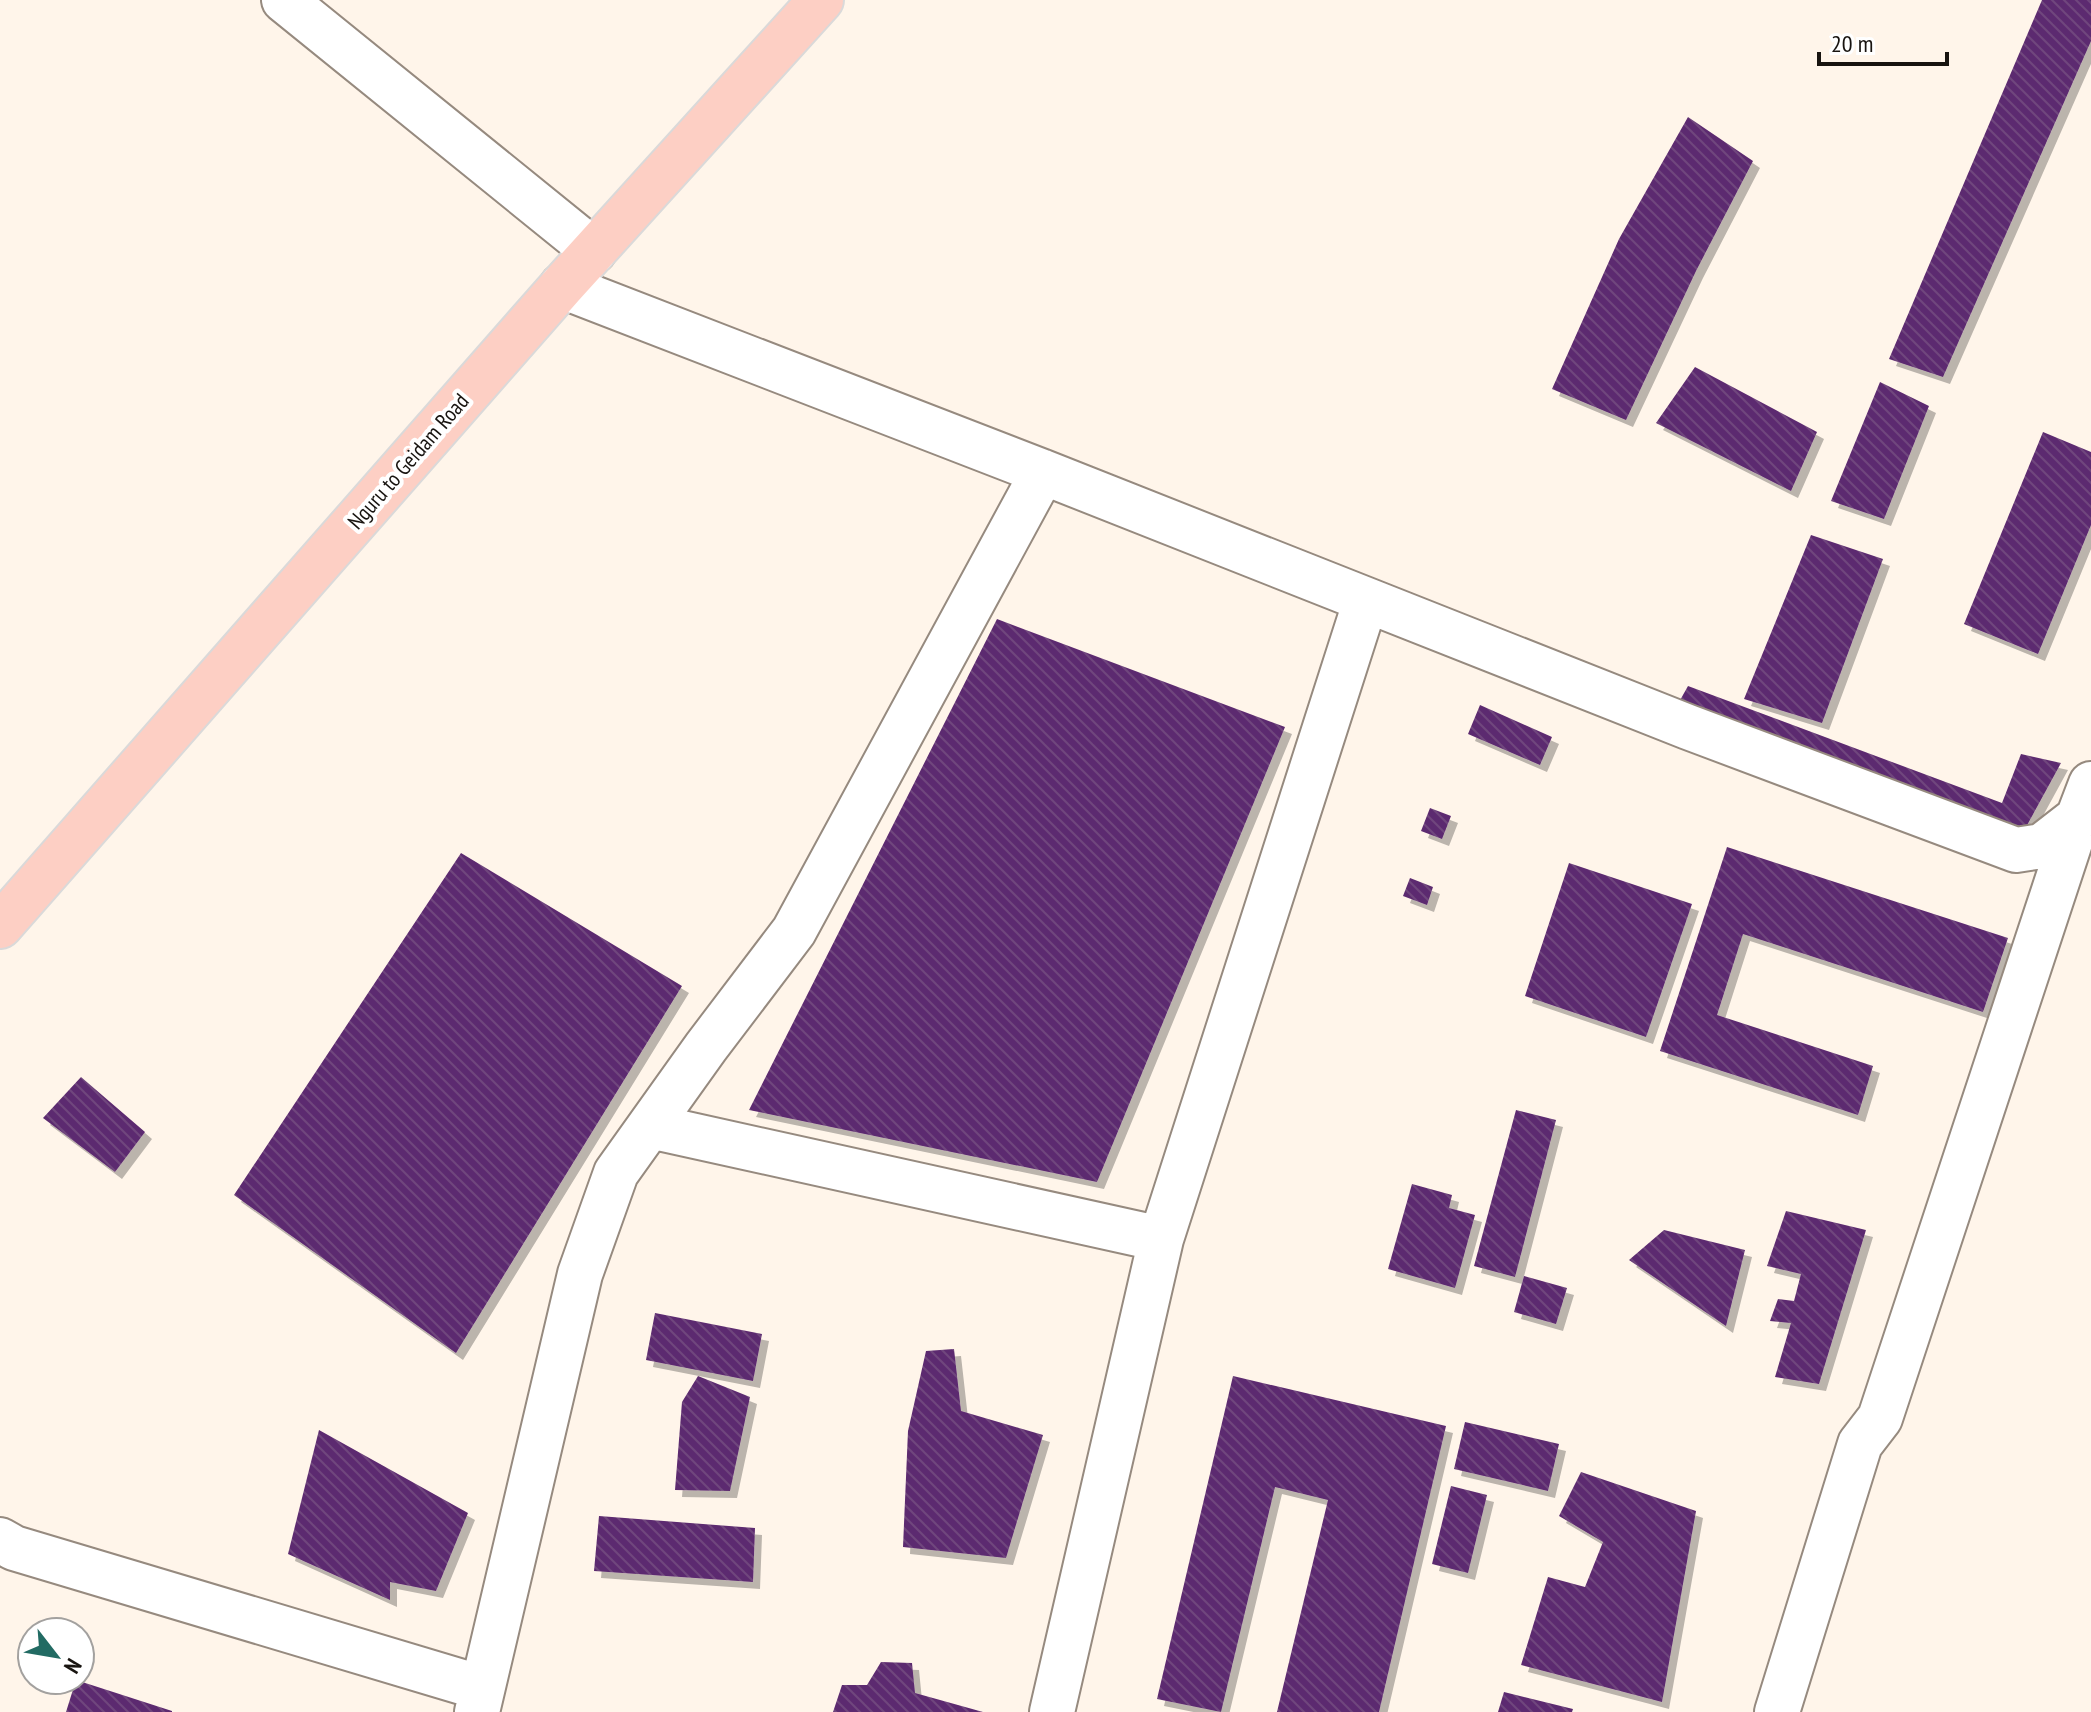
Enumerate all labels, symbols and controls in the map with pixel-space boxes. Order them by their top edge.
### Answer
scale bar [1819,16,1947,66]
text: 20 m [1831,28,1873,59]
street label: Nguru to Geidam Road [341,387,475,535]
north arrow [16,1616,96,1696]
text: N [58,1654,88,1679]

